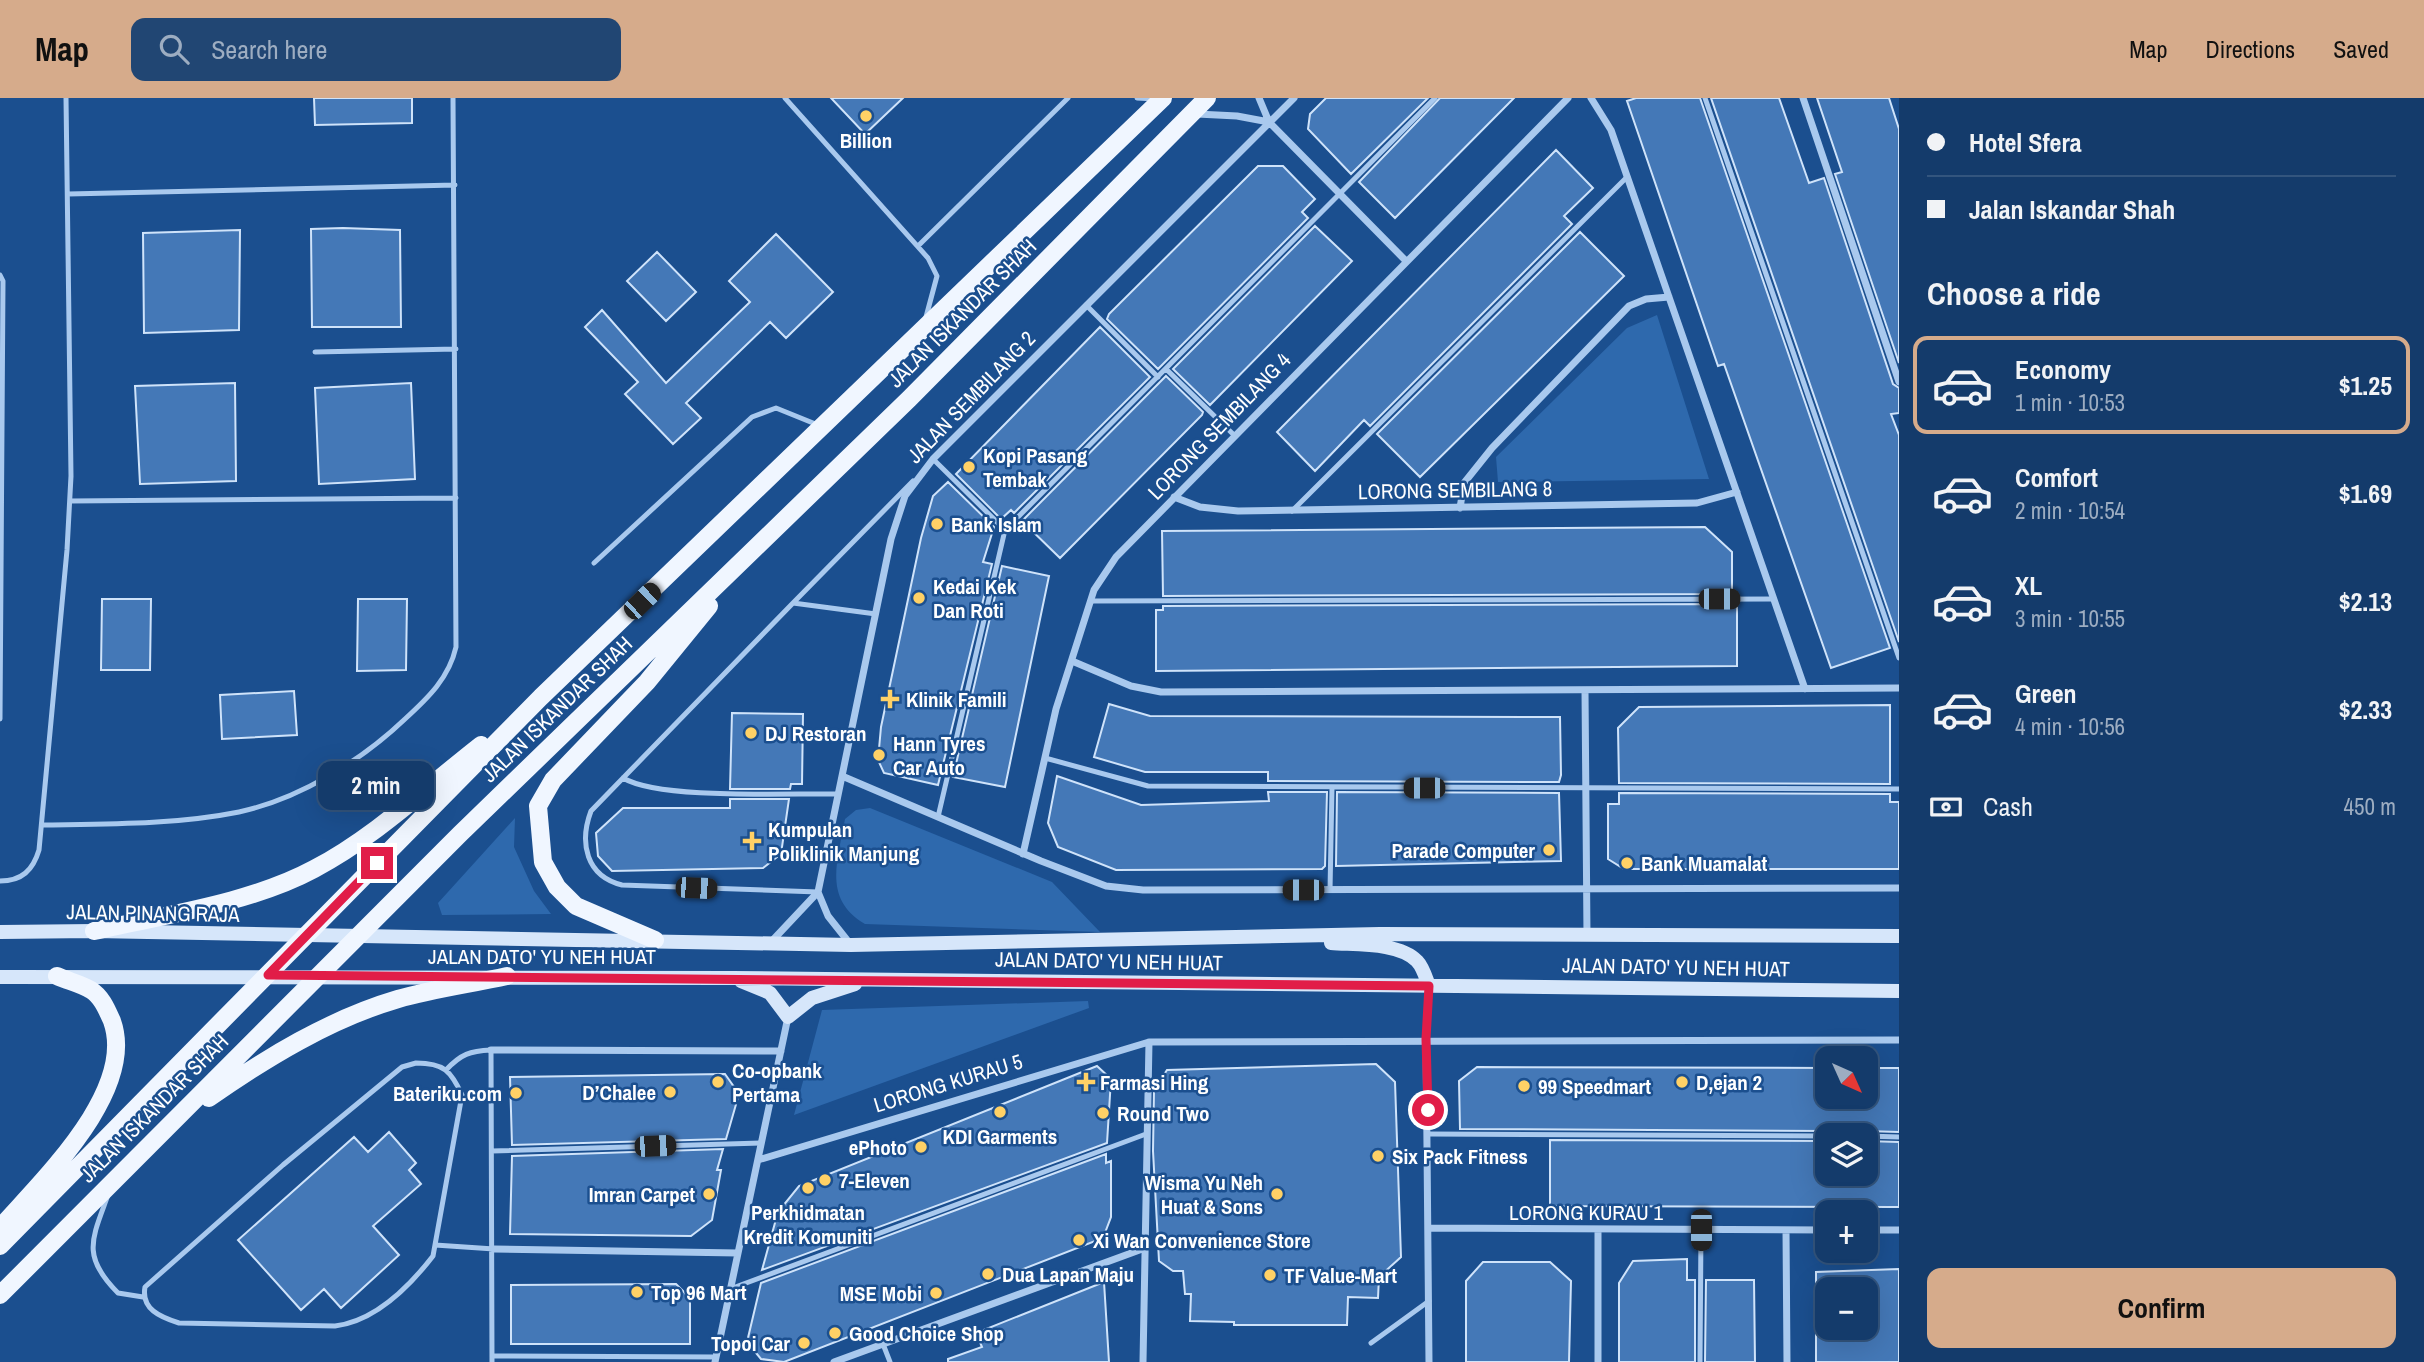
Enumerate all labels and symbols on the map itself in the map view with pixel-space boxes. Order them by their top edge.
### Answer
marker: Billion [858,108,874,124]
place label: Billion [840,126,892,155]
street label: JALAN ISKANDAR SHAH [881,232,1043,394]
street label: JALAN SEMBILANG 2 [900,325,1042,469]
street label: LORONG SEMBILANG 4 [1141,346,1297,506]
place label: Kopi Pasang Tembak [983,441,1088,494]
marker: Kopi Pasang Tembak [961,459,977,475]
street label: LORONG SEMBILANG 8 [1358,474,1552,506]
place label: Bank Islam [951,510,1042,539]
marker: Bank Islam [929,516,945,532]
place label: Kedai Kek Dan Roti [933,572,1017,625]
car [620,579,665,623]
car [1699,589,1741,610]
marker: Kedai Kek Dan Roti [911,590,927,606]
street label: JALAN ISKANDAR SHAH [475,629,639,789]
place label: Klinik Famili [906,685,1007,714]
marker: Klinik Famili [880,689,900,709]
place label: DJ Restoran [765,719,866,748]
marker: DJ Restoran [743,725,759,741]
place label: Hann Tyres Car Auto [893,729,986,782]
marker: Hann Tyres Car Auto [871,747,887,763]
callout: 2 min [319,762,435,810]
car [1404,778,1446,799]
place label: Kumpulan Poliklinik Manjung [768,815,920,868]
marker: Kumpulan Poliklinik Manjung [742,831,762,851]
place label: Parade Computer [1391,836,1535,865]
marker: Parade Computer [1541,842,1557,858]
route end [361,847,393,879]
place label: Bank Muamalat [1641,849,1768,878]
marker: Bank Muamalat [1619,855,1635,871]
car [675,877,718,899]
car [1283,880,1325,901]
street label: JALAN PINANG RAJA [66,897,240,929]
street label: JALAN DATO' YU NEH HUAT [428,942,656,971]
street label: JALAN DATO' YU NEH HUAT [995,945,1224,977]
street label: JALAN DATO' YU NEH HUAT [1562,951,1791,983]
street label: JALAN ISKANDAR SHAH [73,1027,235,1189]
north arrow [1815,1046,1878,1110]
street label: LORONG KURAU 5 [870,1047,1026,1119]
place label: Co-opbank Pertama [732,1056,822,1109]
place label: Farmasi Hing [1100,1068,1209,1097]
place label: D,ejan 2 [1696,1068,1762,1097]
place label: 99 Speedmart [1538,1072,1651,1101]
marker: Co-opbank Pertama [710,1074,726,1090]
marker: Farmasi Hing [1078,1074,1094,1090]
marker: D,ejan 2 [1674,1074,1690,1090]
place label: D’Chalee [582,1078,656,1107]
marker: 99 Speedmart [1516,1078,1532,1094]
place label: Bateriku.com [393,1079,502,1108]
marker: D’Chalee [662,1084,678,1100]
marker: Bateriku.com [508,1085,524,1101]
route start [1412,1094,1444,1126]
place label: Round Two [1117,1099,1209,1128]
marker: KDI Garments [992,1104,1008,1120]
marker: Round Two [1095,1105,1111,1121]
place label: KDI Garments [943,1122,1057,1151]
place label: ePhoto [849,1133,907,1162]
car [634,1135,677,1157]
marker: ePhoto [913,1139,929,1155]
place label: Six Pack Fitness [1392,1142,1528,1171]
marker: Six Pack Fitness [1370,1148,1386,1164]
place label: 7-Eleven [839,1166,910,1195]
place label: Wisma Yu Neh Huat & Sons [1145,1168,1263,1221]
marker: 7-Eleven [817,1172,833,1188]
place label: Imran Carpet [589,1180,695,1209]
marker: Perkhidmatan Kredit Komuniti [800,1180,816,1196]
marker: Imran Carpet [701,1186,717,1202]
marker: Wisma Yu Neh Huat & Sons [1269,1186,1285,1202]
place label: Perkhidmatan Kredit Komuniti [743,1198,873,1251]
street label: LORONG KURAU 1 [1509,1198,1663,1227]
car [1691,1209,1712,1251]
place label: Xi Wan Convenience Store [1093,1226,1311,1255]
marker: Xi Wan Convenience Store [1071,1232,1087,1248]
place label: Dua Lapan Maju [1002,1260,1134,1289]
place label: TF Value-Mart [1284,1261,1397,1290]
marker: Dua Lapan Maju [980,1266,996,1282]
marker: TF Value-Mart [1262,1267,1278,1283]
place label: Top 96 Mart [651,1278,747,1307]
place label: MSE Mobi [840,1279,922,1308]
marker: Top 96 Mart [629,1284,645,1300]
marker: MSE Mobi [928,1285,944,1301]
place label: Good Choice Shop [849,1319,1004,1348]
marker: Good Choice Shop [827,1325,843,1341]
place label: Topoi Car [711,1329,790,1358]
marker: Topoi Car [796,1335,812,1351]

